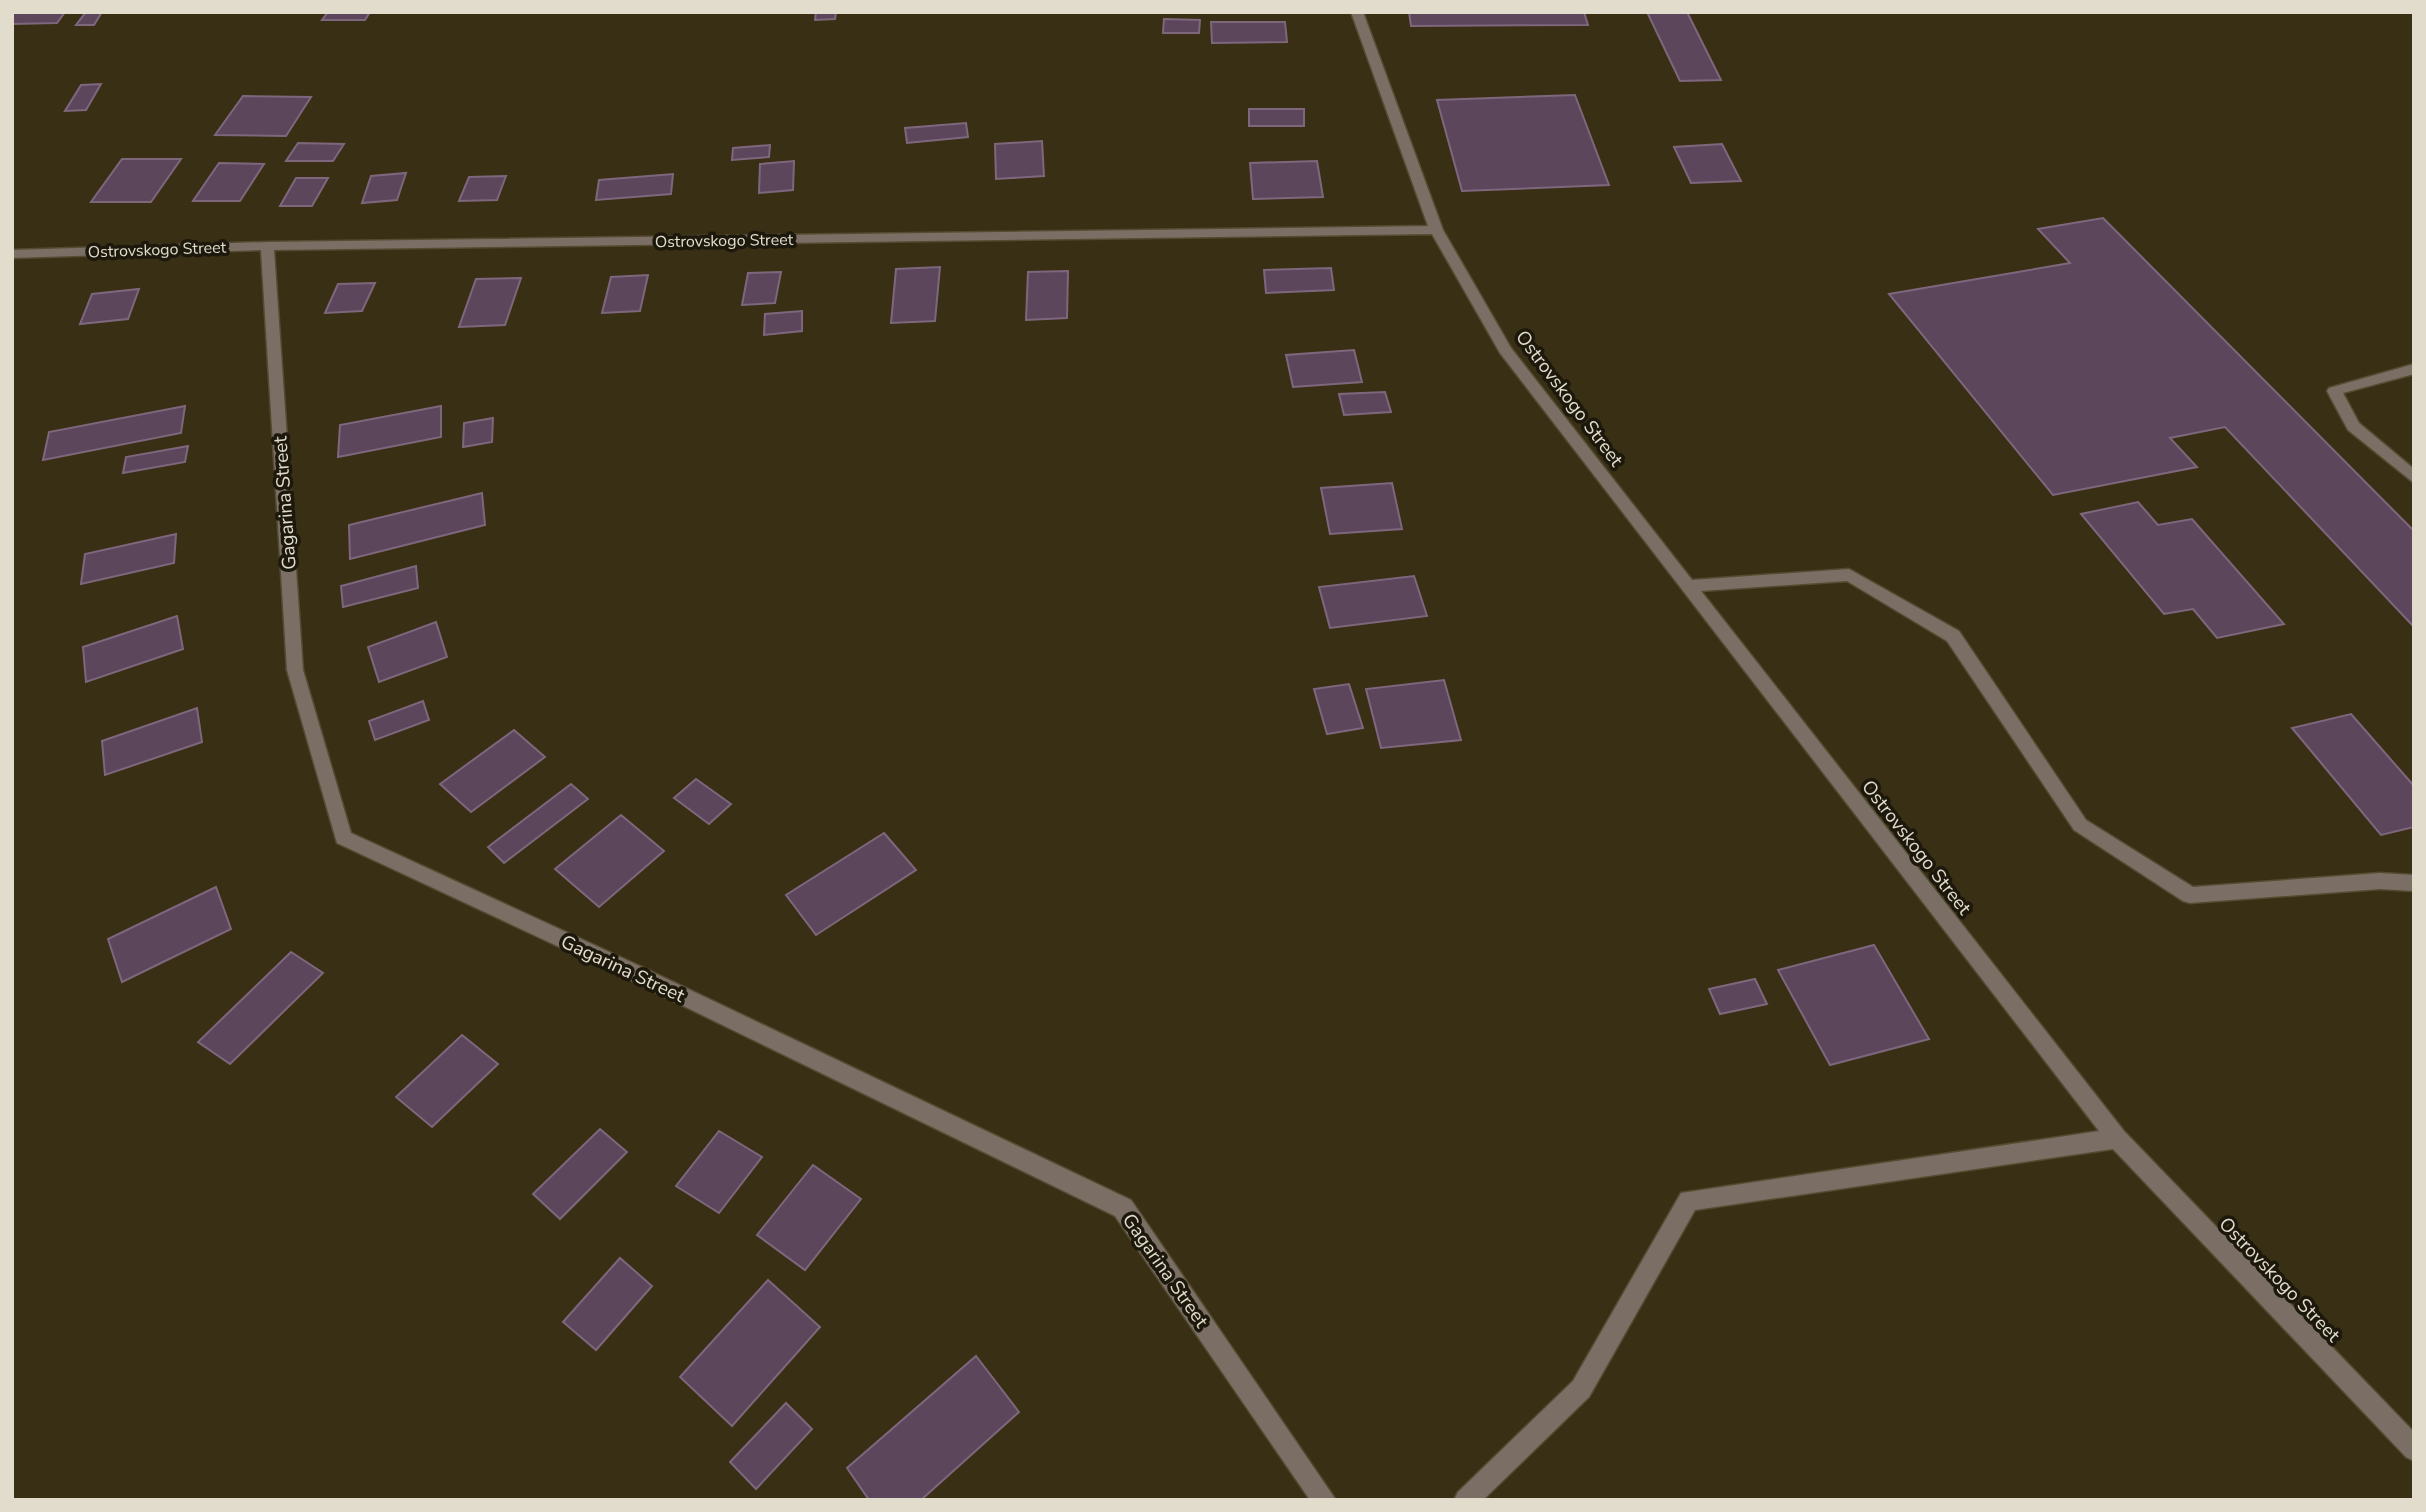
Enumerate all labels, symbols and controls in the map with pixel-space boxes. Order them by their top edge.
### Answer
street label: Ostrovskogo Street [655,229,794,253]
street label: Ostrovskogo Street [87,237,227,263]
street label: Ostrovskogo Street [1509,325,1629,472]
street label: Gagarina Street [267,435,303,571]
street label: Ostrovskogo Street [1855,775,1977,921]
street label: Gagarina Street [556,929,689,1009]
street label: Gagarina Street [1116,1208,1214,1333]
street label: Ostrovskogo Street [2213,1212,2346,1348]

